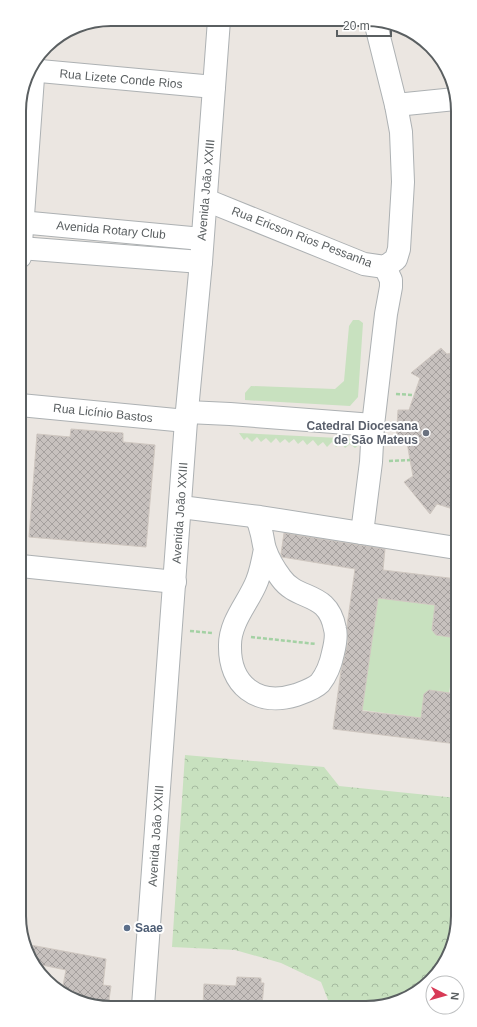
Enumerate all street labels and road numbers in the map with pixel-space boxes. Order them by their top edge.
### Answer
street label: Rua Lizete Conde Rios [59,67,183,91]
street label: Avenida João XXIII [195,139,217,241]
street label: Rua Ericson Rios Pessanha [230,204,375,270]
street label: Avenida Rotary Club [56,218,167,242]
street label: Rua Licínio Bastos [53,401,153,425]
street label: Avenida João XXIII [169,462,191,564]
street label: Avenida João XXIII [145,785,167,887]

